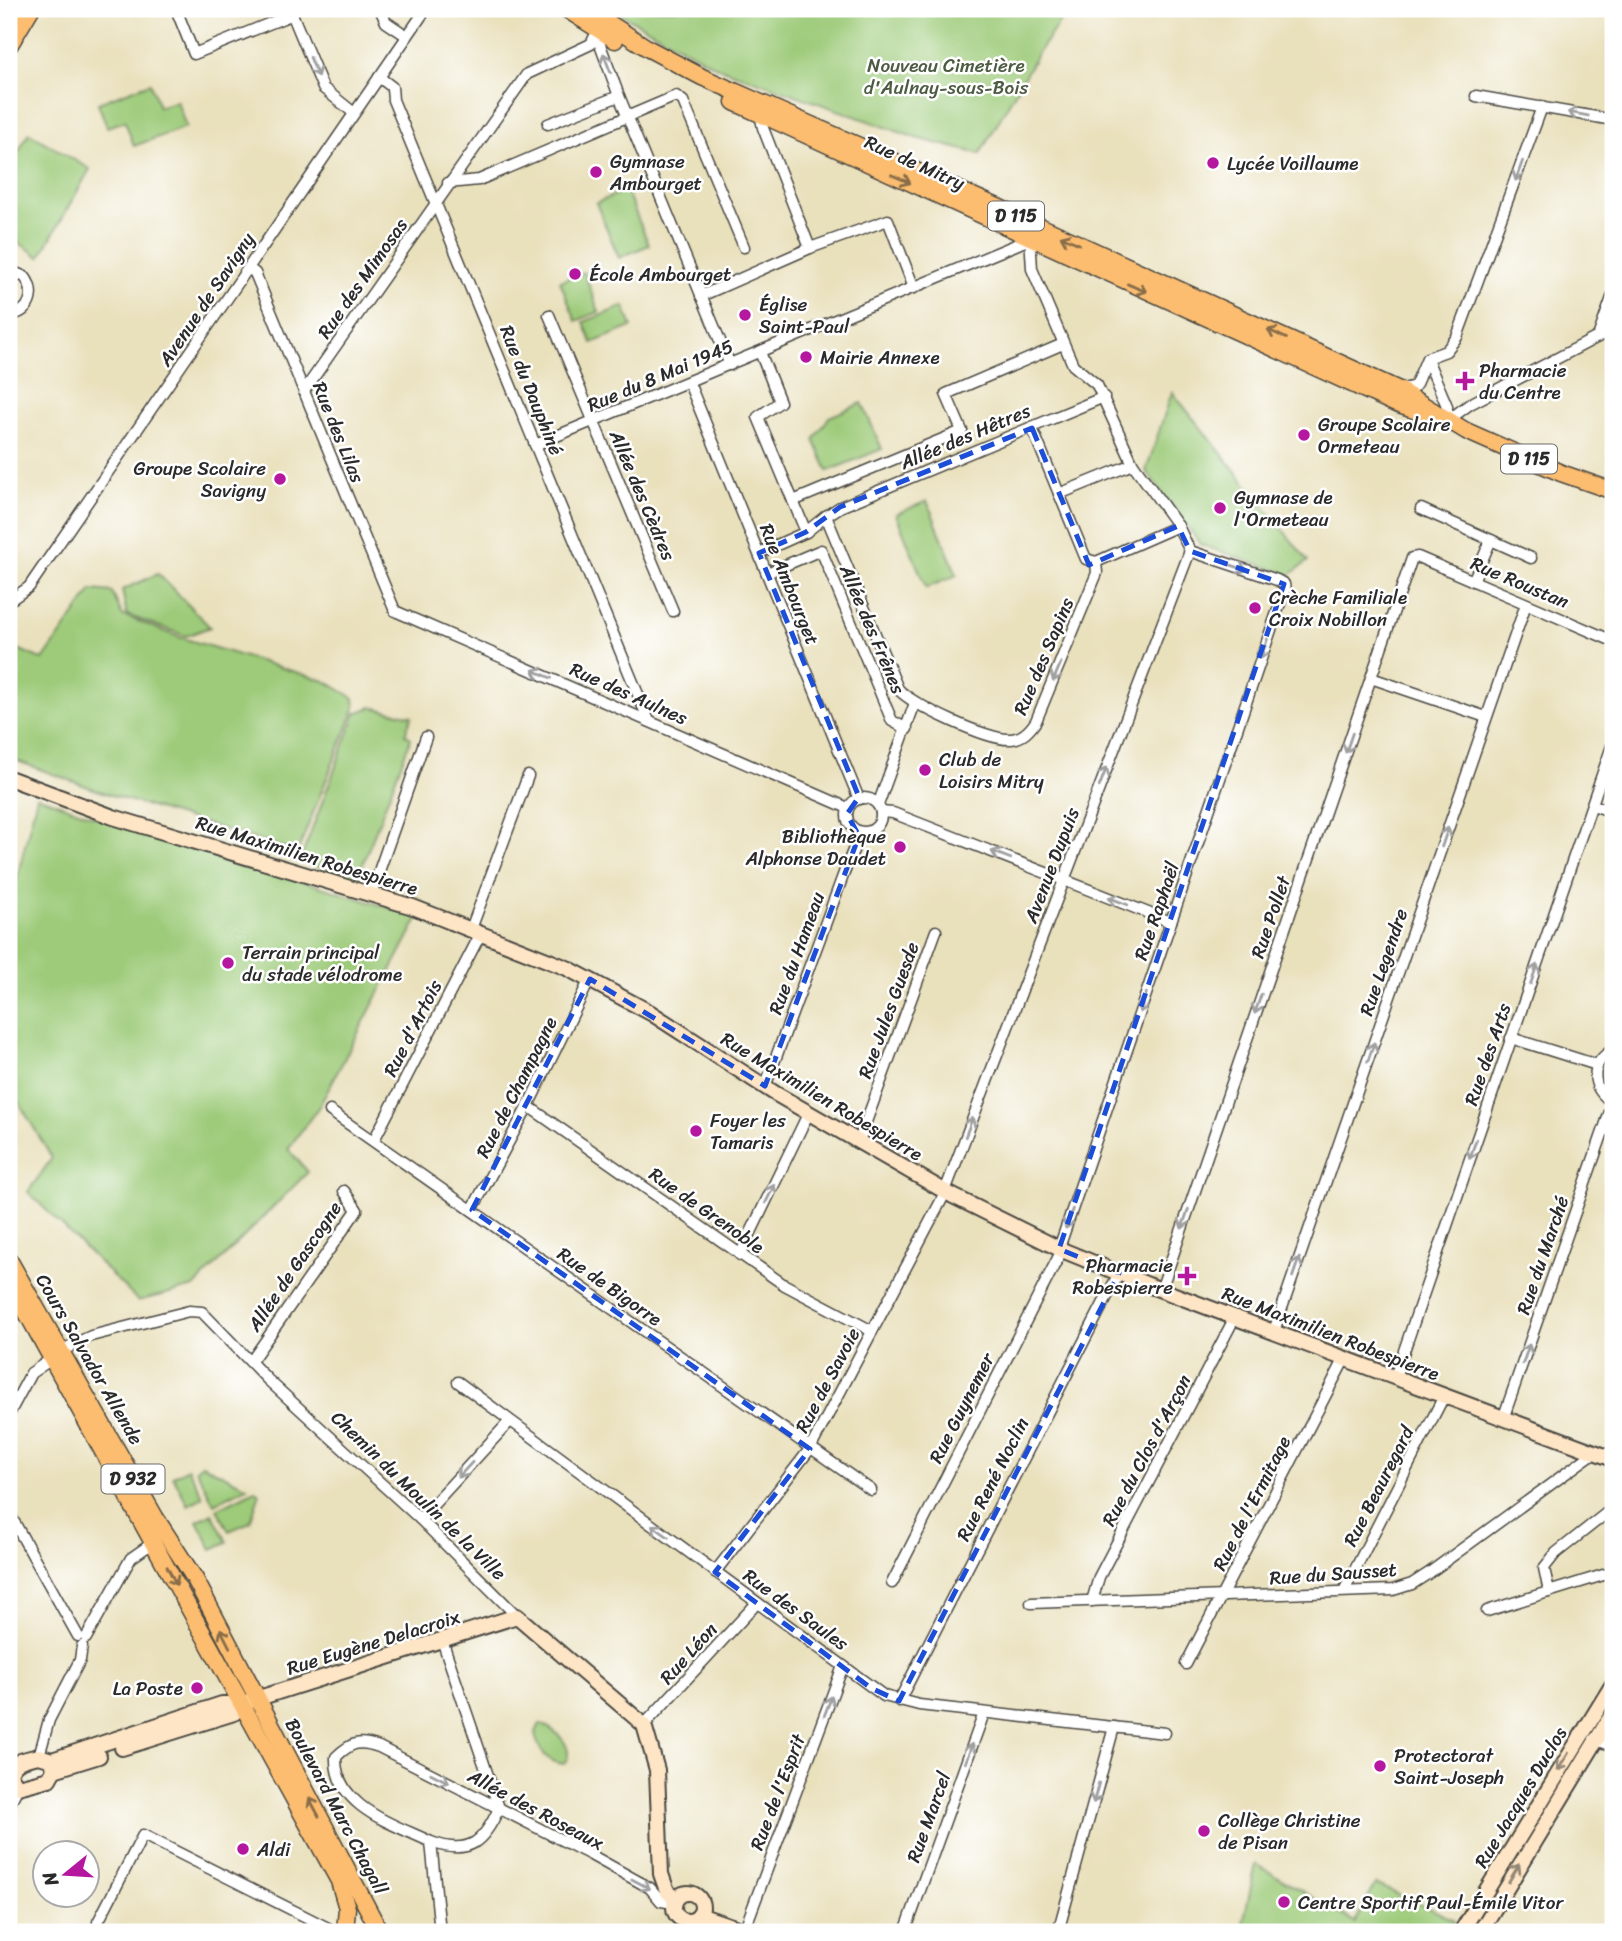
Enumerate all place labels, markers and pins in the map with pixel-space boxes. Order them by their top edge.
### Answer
place label: Gymnase Ambourget [609,145,702,200]
place label: Lycée Voillaume [1227,147,1358,180]
marker: Lycée Voillaume [1205,155,1221,171]
marker: Gymnase Ambourget [588,164,604,180]
place label: École Ambourget [589,258,731,291]
marker: École Ambourget [567,266,583,282]
place label: Église Saint-Paul [759,288,850,343]
marker: Église Saint-Paul [737,307,753,323]
place label: Mairie Annexe [820,341,940,374]
marker: Mairie Annexe [798,349,814,365]
place label: Pharmacie du Centre [1479,354,1567,409]
marker: Pharmacie du Centre [1457,373,1473,389]
place label: Groupe Scolaire Ormeteau [1318,408,1451,463]
marker: Groupe Scolaire Ormeteau [1296,427,1312,443]
place label: Groupe Scolaire Savigny [134,452,266,507]
marker: Groupe Scolaire Savigny [272,471,288,487]
place label: Gymnase de l'Ormeteau [1234,481,1333,536]
marker: Gymnase de l'Ormeteau [1212,500,1228,516]
place label: Crèche Familiale Croix Nobillon [1269,581,1407,636]
marker: Crèche Familiale Croix Nobillon [1247,600,1263,616]
place label: Club de Loisirs Mitry [939,743,1044,798]
marker: Club de Loisirs Mitry [917,762,933,778]
place label: Bibliothèque Alphonse Daudet [745,820,886,875]
marker: Bibliothèque Alphonse Daudet [892,839,908,855]
place label: Terrain principal du stade vélodrome [242,936,402,991]
marker: Terrain principal du stade vélodrome [220,955,236,971]
place label: Foyer les Tamaris [710,1104,786,1159]
marker: Foyer les Tamaris [688,1123,704,1139]
place label: Pharmacie Robespierre [1072,1249,1173,1304]
marker: Pharmacie Robespierre [1179,1268,1195,1284]
place label: La Poste [113,1672,183,1705]
marker: La Poste [189,1680,205,1696]
place label: Protectorat Saint-Joseph [1394,1739,1504,1794]
marker: Protectorat Saint-Joseph [1372,1758,1388,1774]
place label: Collège Christine de Pisan [1218,1804,1361,1859]
marker: Collège Christine de Pisan [1196,1823,1212,1839]
place label: Aldi [256,1833,291,1866]
marker: Aldi [235,1841,251,1857]
place label: Centre Sportif Paul-Émile Vitor [1298,1886,1564,1919]
marker: Centre Sportif Paul-Émile Vitor [1276,1894,1292,1910]

